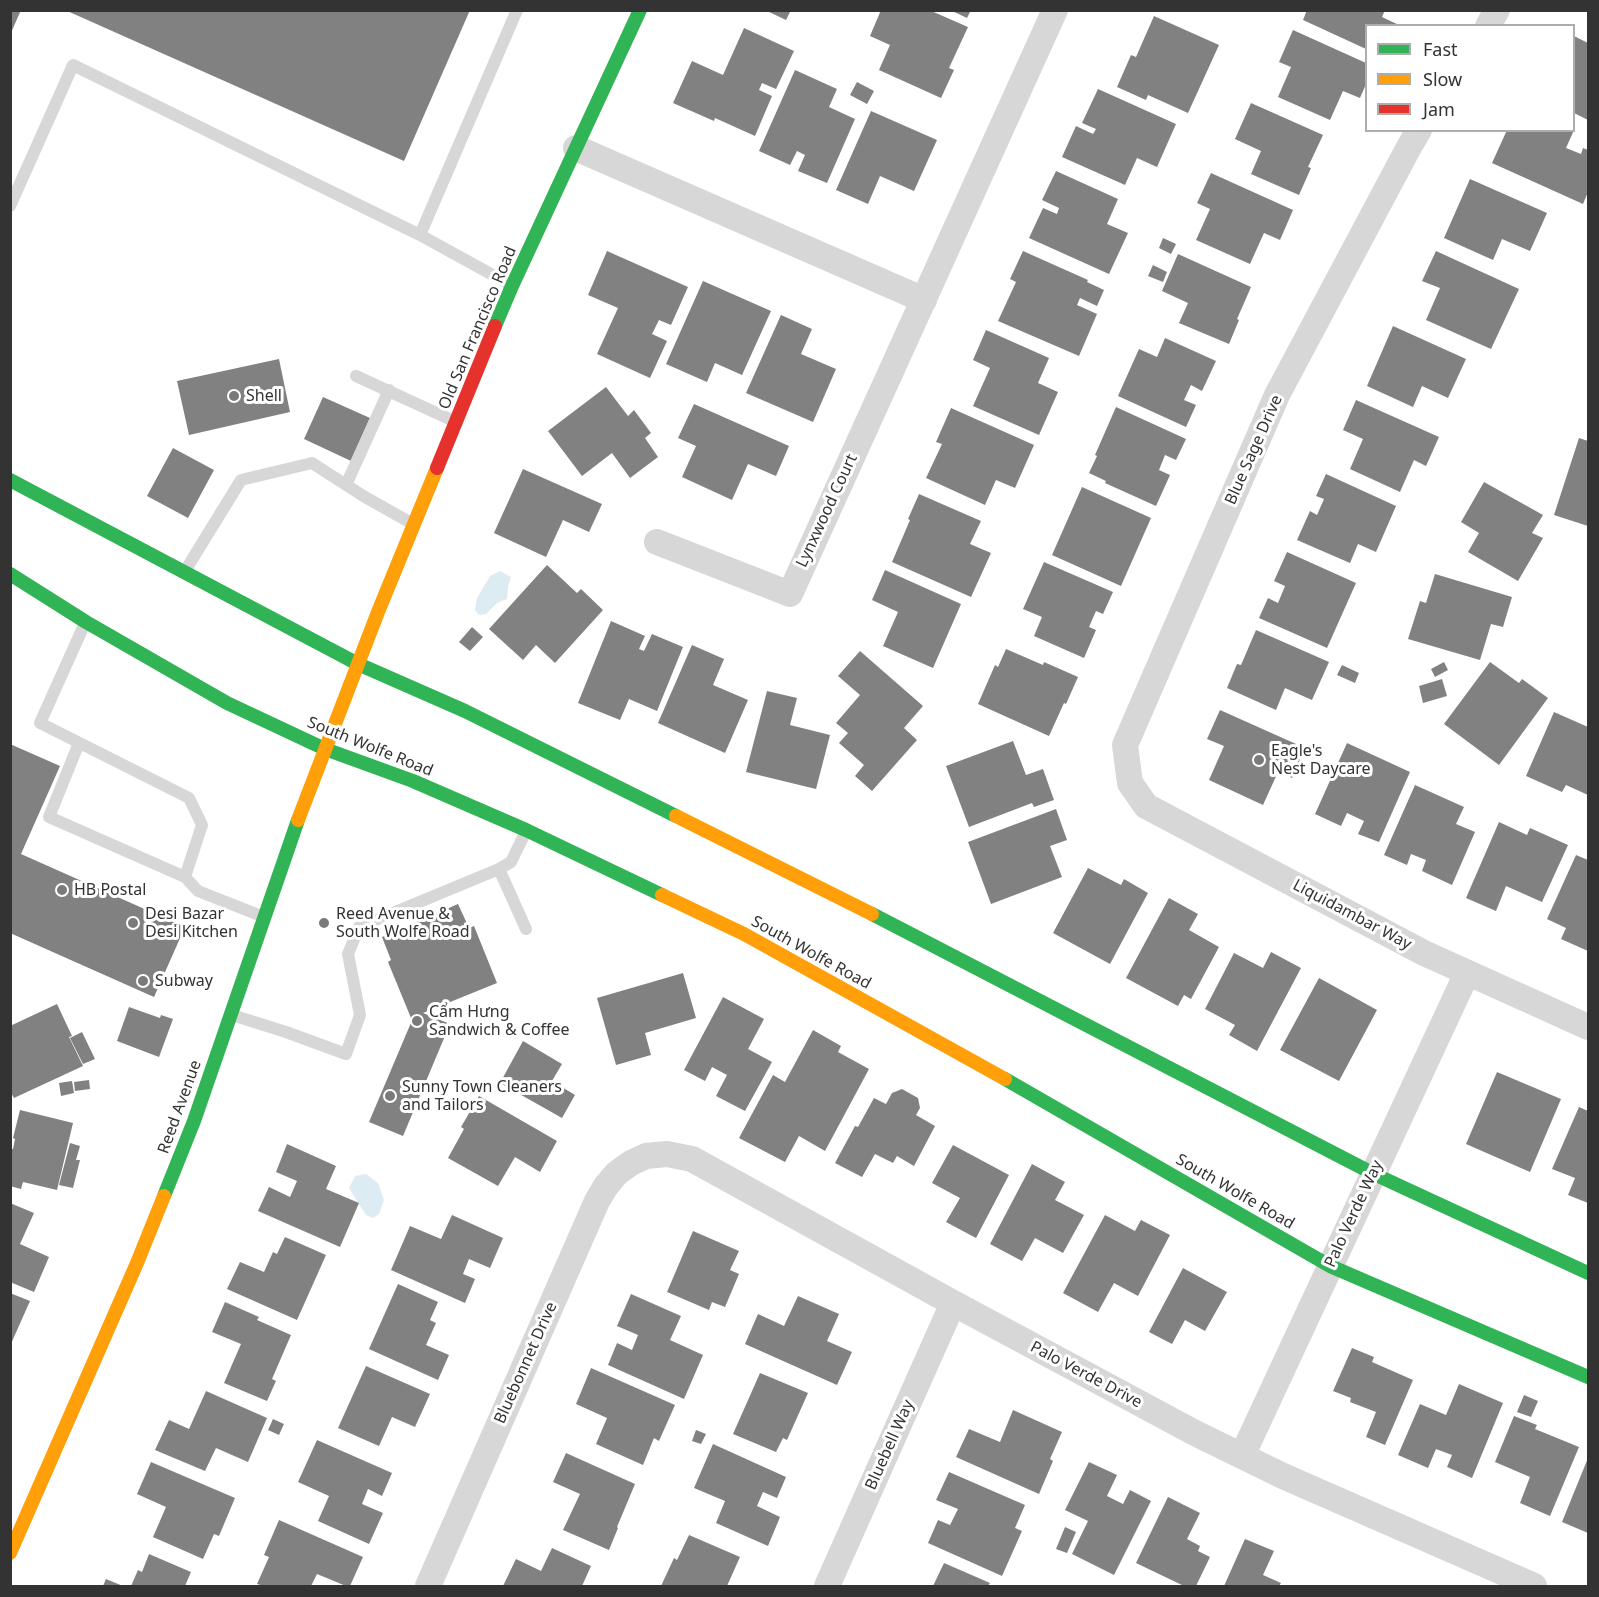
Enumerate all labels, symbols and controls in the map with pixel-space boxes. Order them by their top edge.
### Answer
legend [1365,24,1575,132]
text: Fast [1423,37,1458,61]
text: Slow [1423,67,1462,91]
text: Jam [1423,97,1455,121]
street label: Old San Francisco Road [435,244,521,412]
place label: Shell [246,386,282,406]
marker: Shell [227,389,241,403]
street label: Blue Sage Drive [1221,392,1287,508]
street label: Lynxwood Court [792,451,862,571]
street label: South Wolfe Road [304,713,436,781]
place label: Eagle's Nest Daycare [1271,741,1371,779]
marker: Eagle's Nest Daycare [1252,753,1266,767]
street label: Liquidambar Way [1289,876,1415,954]
place label: HB Postal [74,880,146,900]
marker: HB Postal [55,883,69,897]
place label: Desi Bazar Desi Kitchen [145,904,238,942]
place label: Reed Avenue & South Wolfe Road [336,904,470,942]
street label: South Wolfe Road [748,912,874,994]
marker: Desi Bazar Desi Kitchen [126,916,140,930]
marker: Reed Avenue & South Wolfe Road [317,916,331,930]
place label: Subway [155,971,213,991]
marker: Subway [136,974,150,988]
place label: Cẩm Hưng Sandwich & Coffee [429,1002,570,1040]
marker: Cẩm Hưng Sandwich & Coffee [410,1014,424,1028]
street label: Reed Avenue [154,1058,206,1156]
place label: Sunny Town Cleaners and Tailors [402,1077,562,1115]
marker: Sunny Town Cleaners and Tailors [383,1089,397,1103]
street label: South Wolfe Road [1172,1150,1298,1234]
street label: Palo Verde Way [1321,1157,1387,1271]
street label: Bluebonnet Drive [491,1299,561,1427]
street label: Palo Verde Drive [1027,1337,1145,1413]
street label: Bluebell Way [862,1397,918,1493]

